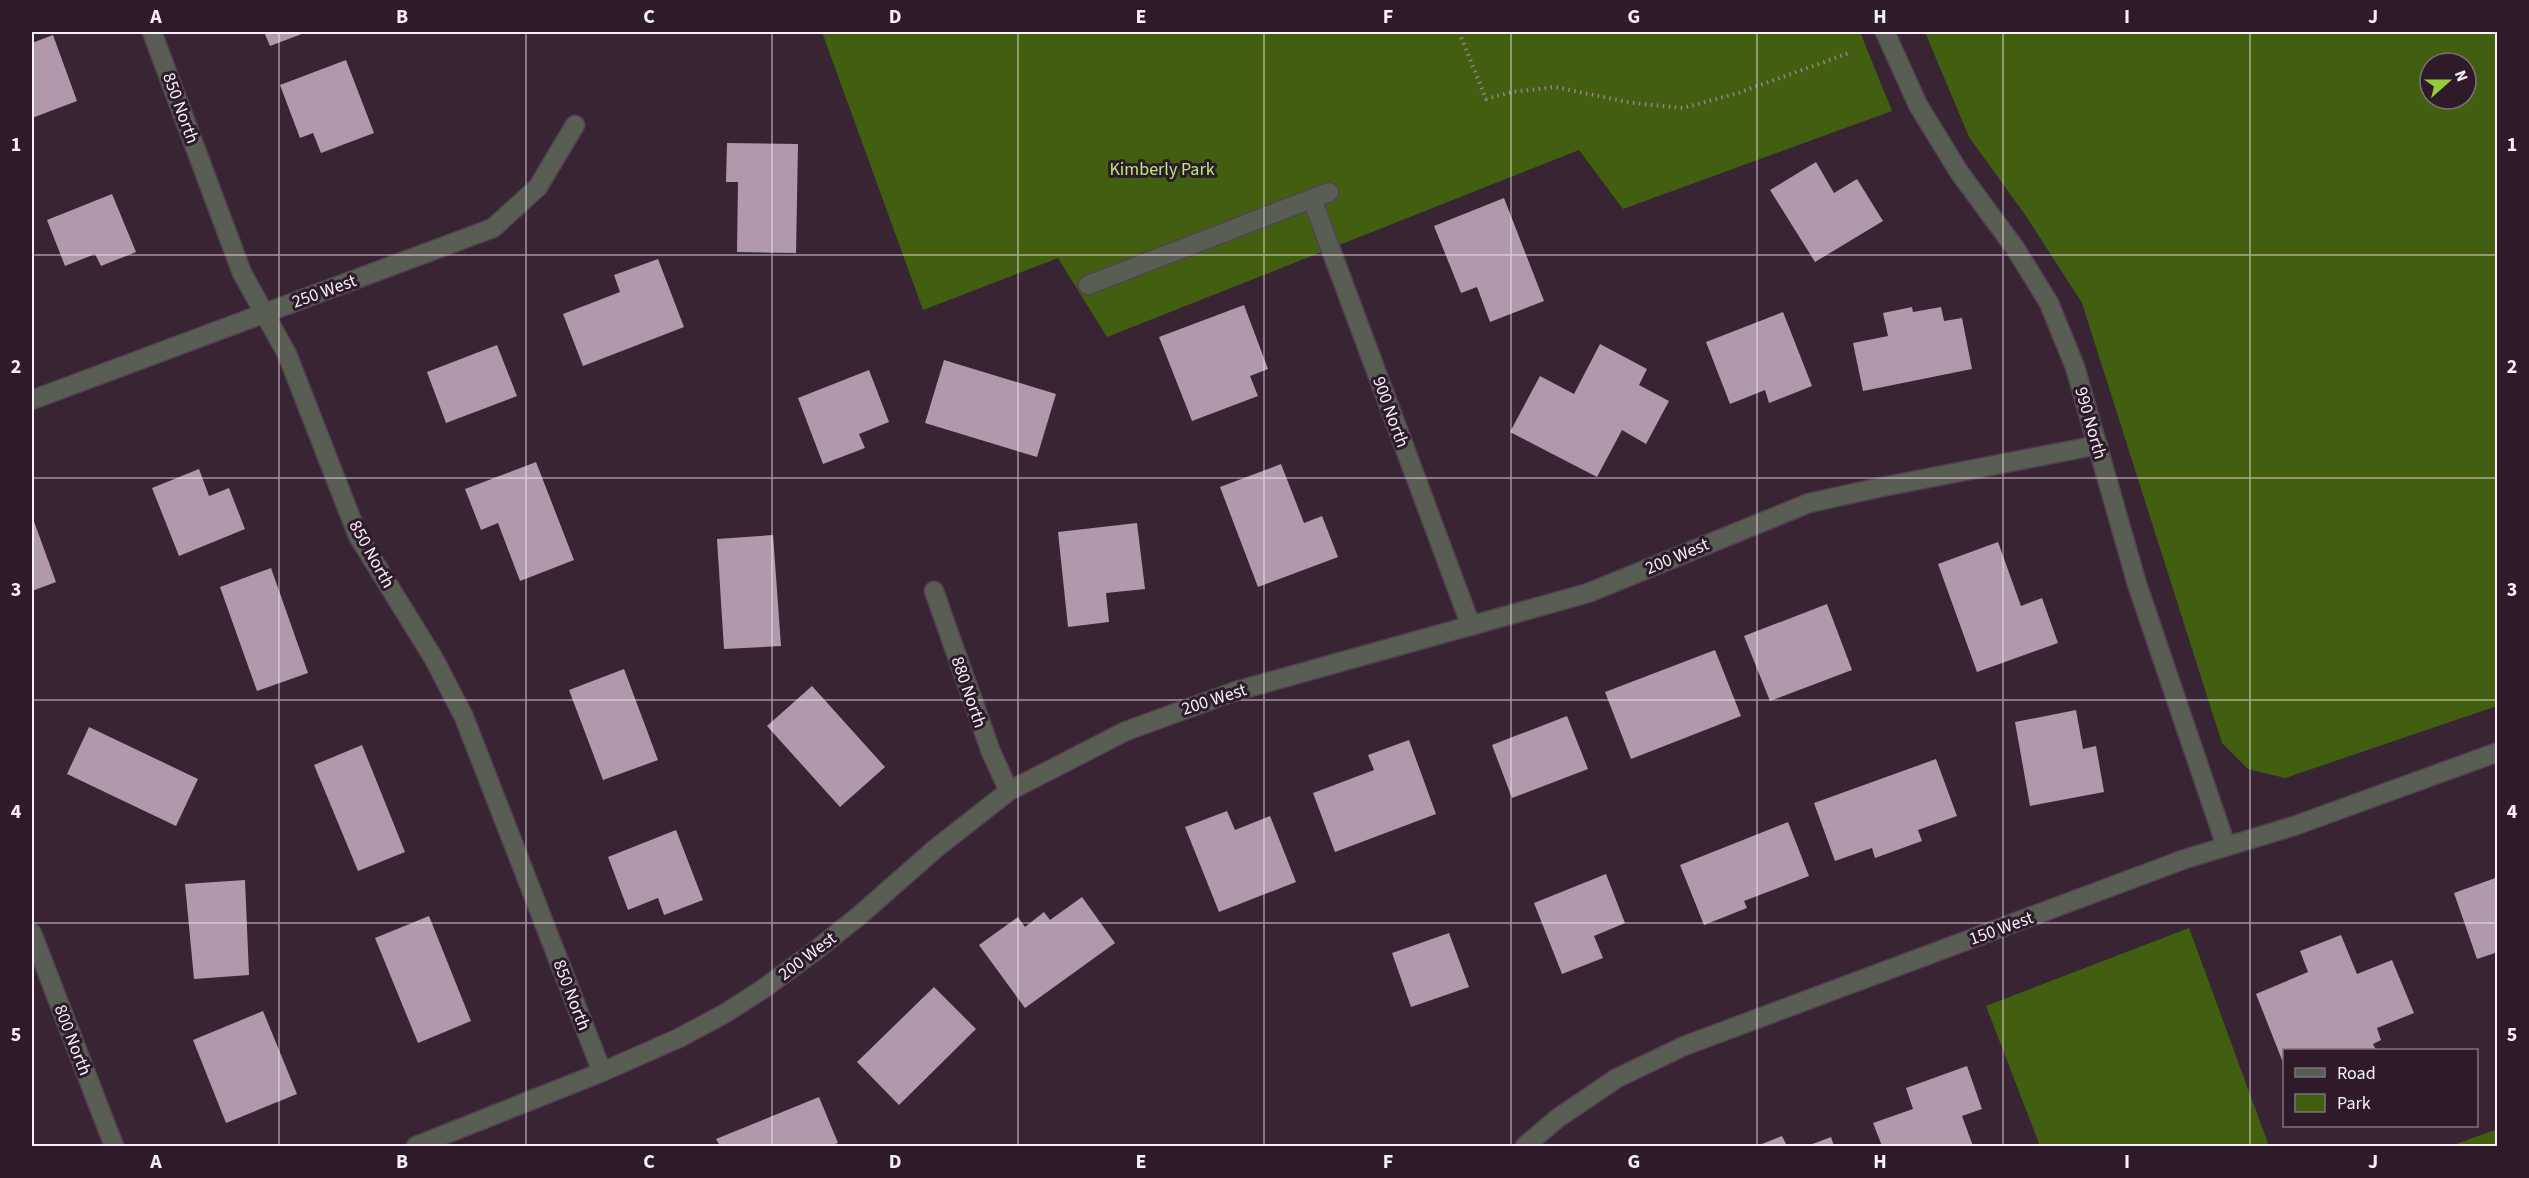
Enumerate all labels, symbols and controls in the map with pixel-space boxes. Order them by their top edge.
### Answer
text: A [149,3,162,31]
text: B [396,3,408,31]
text: C [643,3,655,31]
text: D [889,3,901,31]
text: E [1136,3,1146,31]
text: F [1383,3,1393,31]
text: G [1628,3,1640,31]
text: H [1873,3,1887,31]
text: I [2124,3,2130,31]
text: J [2368,3,2378,31]
north arrow [2418,51,2478,111]
text: N [2449,67,2473,85]
street label: 850 North [156,69,205,147]
text: 1 [11,131,21,159]
text: 1 [2507,131,2517,159]
park label: Kimberly Park [1109,157,1215,182]
street label: 250 West [289,268,360,315]
text: 2 [11,353,21,381]
text: 2 [2507,353,2517,381]
street label: 900 North [1366,373,1415,451]
street label: 990 North [2068,384,2113,462]
street label: 850 North [343,516,400,593]
street label: 200 West [1642,532,1713,581]
text: 3 [11,576,21,604]
text: 3 [2507,576,2517,604]
street label: 880 North [945,653,992,731]
street label: 200 West [1179,677,1250,722]
text: 4 [11,798,22,826]
text: 4 [2507,798,2518,826]
street label: 150 West [1966,905,2037,952]
street label: 200 West [773,926,841,986]
street label: 850 North [547,956,596,1034]
street label: 800 North [48,1001,97,1079]
text: 5 [11,1021,21,1049]
text: 5 [2507,1021,2517,1049]
legend [2283,1049,2478,1127]
text: Road [2337,1061,2376,1086]
text: Park [2337,1091,2371,1116]
text: A [149,1148,162,1176]
text: B [396,1148,408,1176]
text: C [643,1148,655,1176]
text: D [889,1148,901,1176]
text: E [1136,1148,1146,1176]
text: F [1383,1148,1393,1176]
text: G [1628,1148,1640,1176]
text: H [1873,1148,1887,1176]
text: I [2124,1148,2130,1176]
text: J [2368,1148,2378,1176]

